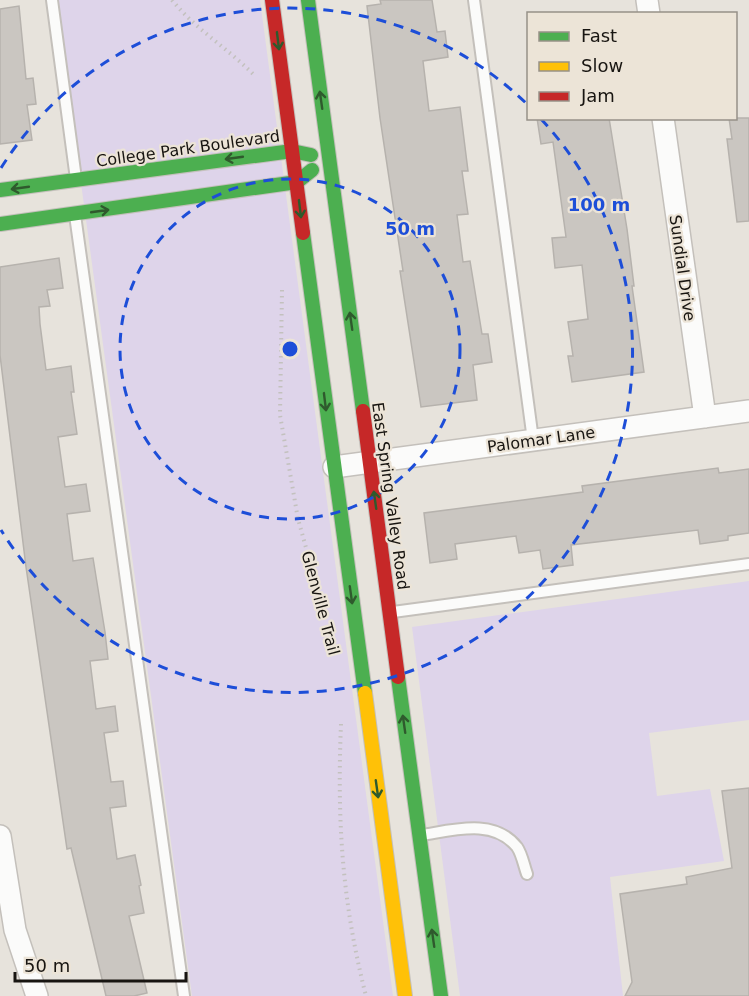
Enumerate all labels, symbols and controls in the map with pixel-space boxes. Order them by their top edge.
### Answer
legend [527,12,737,120]
text: Fast [581,25,617,46]
one-way arrow [272,31,283,51]
text: Slow [581,55,623,76]
text: Jam [580,85,615,106]
one-way arrow [316,91,327,110]
street label: College Park Boulevard [95,126,281,171]
one-way arrow [224,153,244,164]
one-way arrow [10,182,30,193]
text: 100 m [568,194,630,215]
one-way arrow [295,198,306,218]
one-way arrow [89,205,109,216]
street label: Sundial Drive [666,214,699,322]
text: 50 m [385,218,435,239]
one-way arrow [345,312,356,332]
centre of rings [280,339,300,359]
one-way arrow [320,392,331,411]
street label: East Spring Valley Road [368,401,413,591]
street label: Palomar Lane [486,423,596,456]
one-way arrow [369,490,380,510]
street label: Glenville Trail [297,549,344,657]
one-way arrow [346,585,357,605]
one-way arrow [399,715,410,734]
one-way arrow [371,778,382,798]
one-way arrow [427,929,438,948]
scale bar [15,945,186,983]
text: 50 m [24,955,70,976]

